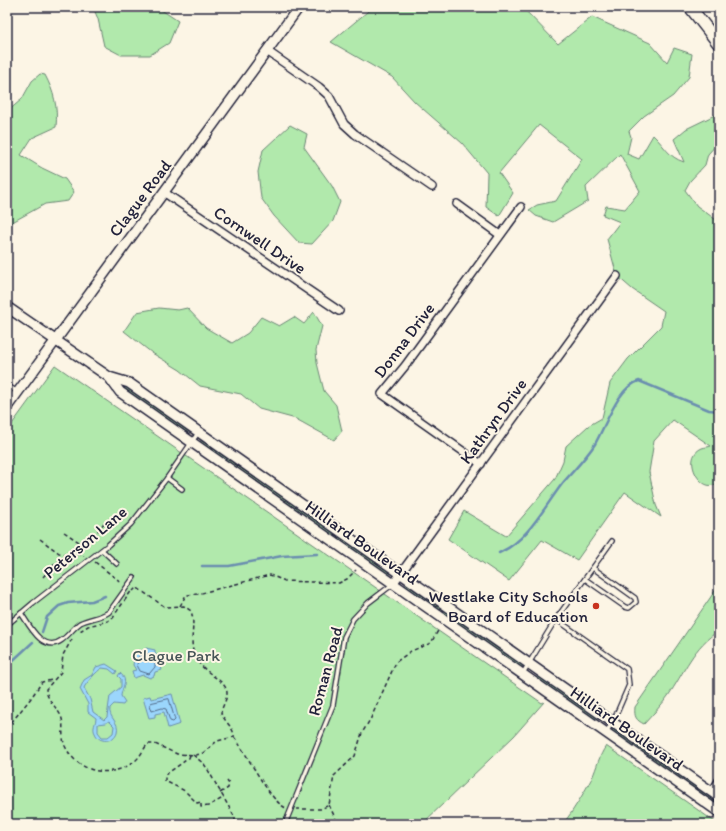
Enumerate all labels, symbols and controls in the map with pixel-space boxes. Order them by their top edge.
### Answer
street label: Clague Road [105,155,176,240]
street label: Cornwell Drive [210,202,310,278]
street label: Donna Drive [369,299,439,381]
street label: Kathryn Drive [455,374,531,468]
street label: Hilliard Boulevard [302,496,422,588]
street label: Peterson Lane [39,501,131,583]
place label: Westlake City Schools Board of Education [429,586,588,626]
marker: Westlake City Schools Board of Education [591,601,601,611]
street label: Roman Road [303,623,347,718]
park label: Clague Park [132,645,220,665]
street label: Hilliard Boulevard [567,682,687,774]

